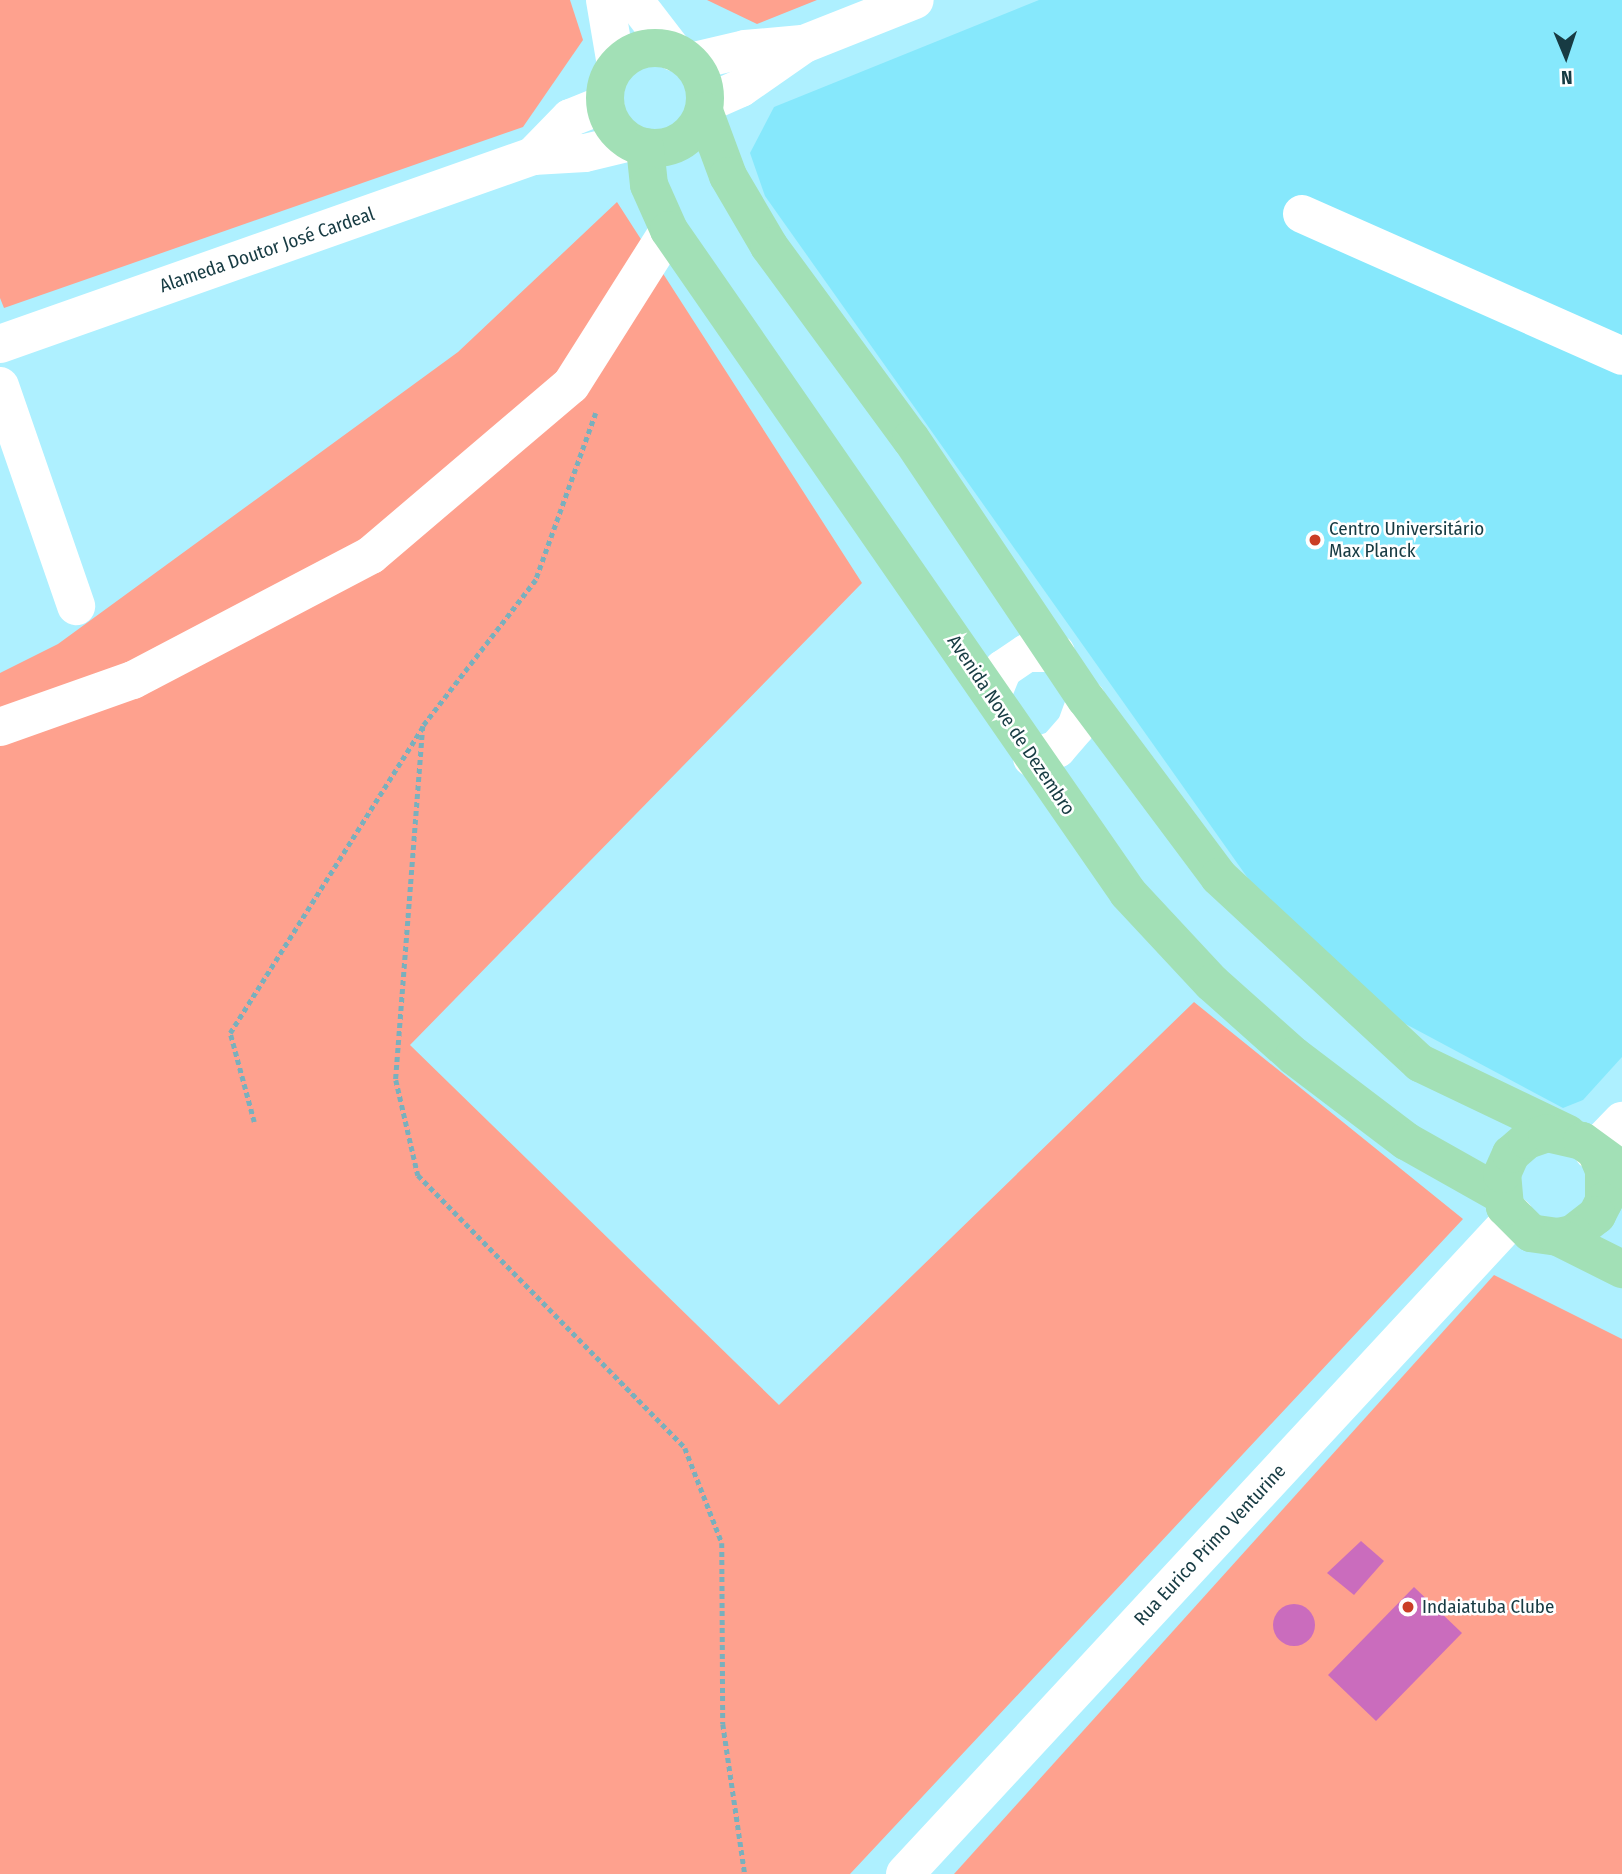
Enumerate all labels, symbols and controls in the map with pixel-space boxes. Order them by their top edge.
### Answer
north arrow [1531,21,1601,91]
text: N [1561,66,1573,89]
street label: Alameda Doutor José Cardeal [157,202,377,298]
place label: Centro Universitário Max Planck [1329,518,1484,562]
marker: Centro Universitário Max Planck [1307,532,1323,548]
street label: Avenida Nove de Dezembro [942,631,1080,819]
street label: Rua Eurico Primo Venturine [1129,1460,1291,1630]
place label: Indaiatuba Clube [1422,1596,1554,1618]
marker: Indaiatuba Clube [1400,1599,1416,1615]

